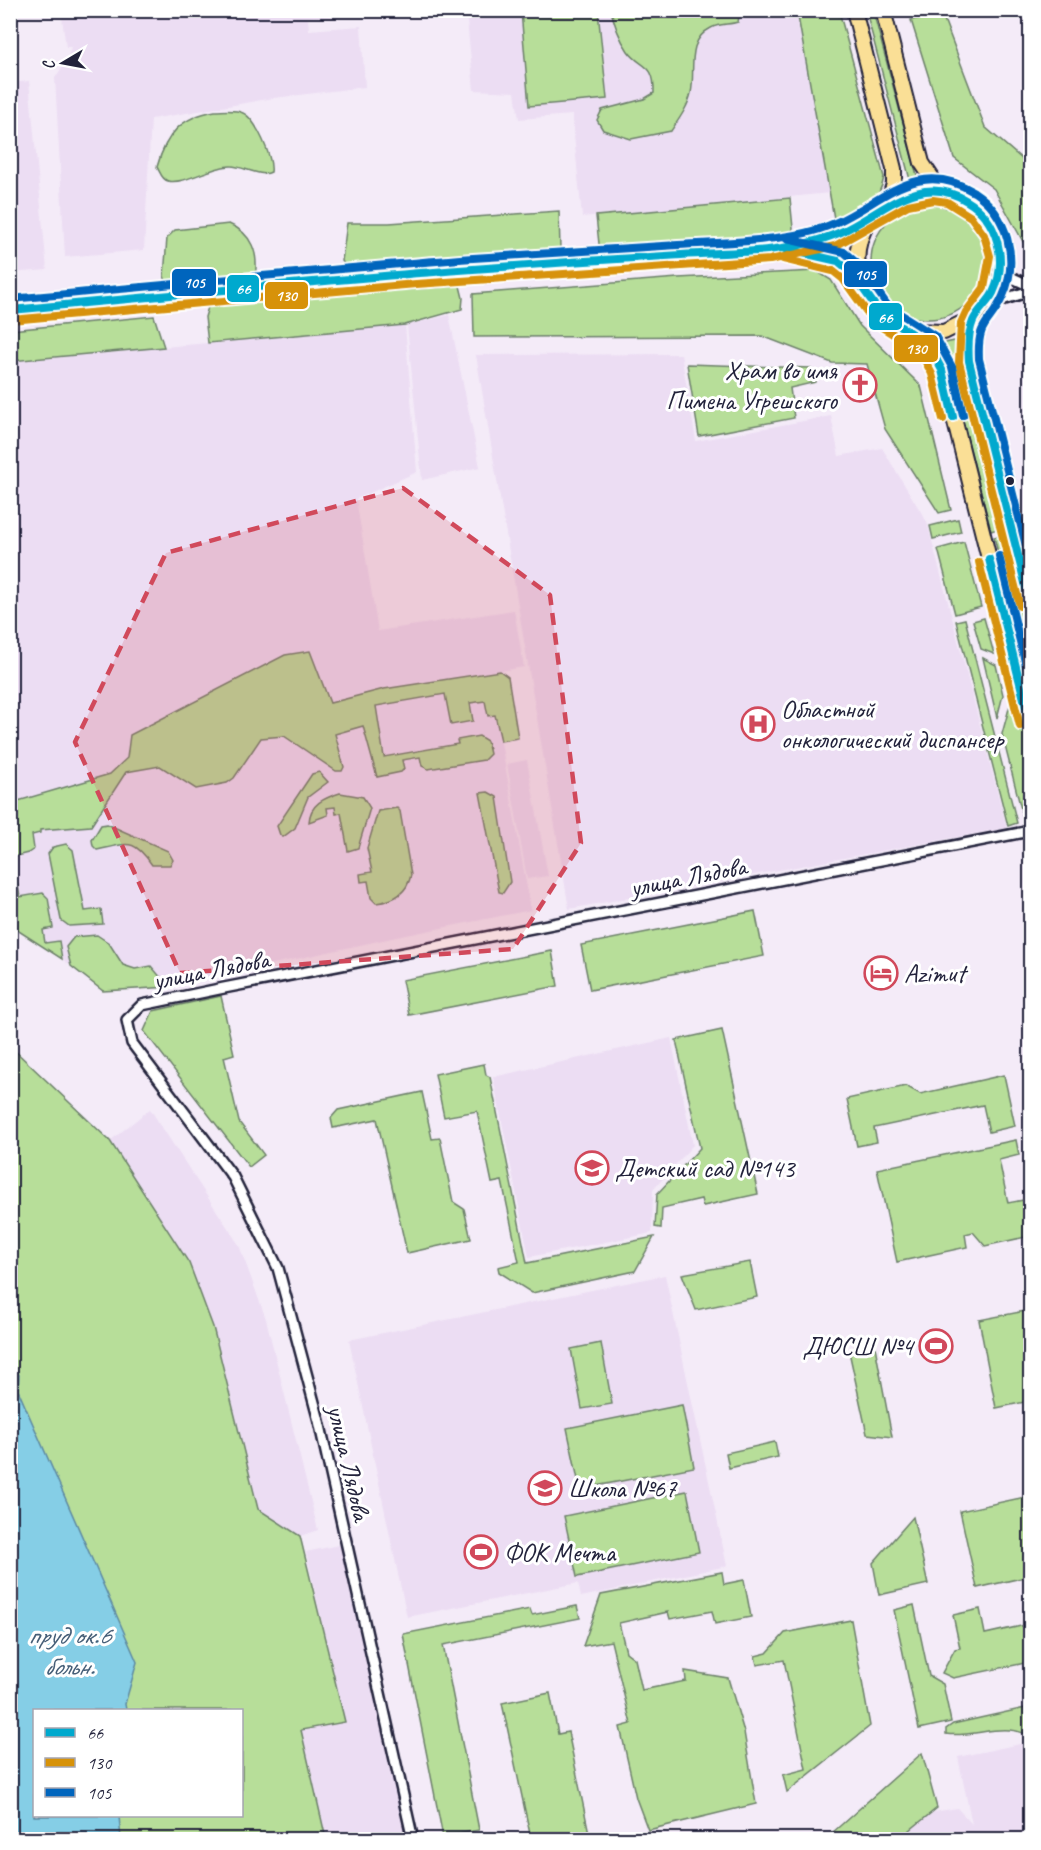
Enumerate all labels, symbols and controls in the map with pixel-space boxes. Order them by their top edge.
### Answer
north arrow [33,33,93,93]
text: С [38,58,60,71]
line badge: 105 [843,260,888,288]
text: 105 [854,265,878,285]
line badge: 105 [171,268,217,297]
text: 105 [183,273,207,293]
line badge: 66 [226,274,260,303]
text: 66 [235,279,252,299]
line badge: 130 [264,281,309,310]
text: 130 [275,286,299,306]
line badge: 66 [868,302,903,331]
text: 66 [877,308,894,328]
line badge: 130 [893,334,939,363]
text: 130 [905,339,929,359]
place label: Храм во имя Пимена Угрешского [666,354,839,417]
church icon: Храм во имя Пимена Угрешского [842,367,878,403]
unlabelled marker [1004,475,1016,487]
place label: Областной онкологический диспансер [781,693,1005,756]
hospital icon: Областной онкологический диспансер [740,706,776,742]
street label: улица Лядова [625,849,751,905]
street label: улица Лядова [148,942,274,998]
hotel icon: Azimut [863,955,899,991]
place label: Azimut [904,957,968,990]
school or university icon: Детский сад №143 [574,1150,610,1186]
place label: Детский сад №143 [615,1152,797,1185]
sports icon: ДЮСШ №4 [918,1328,954,1364]
place label: ДЮСШ №4 [803,1330,915,1363]
street label: улица Лядова [319,1400,379,1526]
school or university icon: Школа №67 [527,1470,563,1506]
place label: Школа №67 [568,1472,678,1505]
sports icon: ФОК Мечта [463,1534,499,1570]
place label: ФОК Мечта [504,1536,617,1569]
water label: пруд ок.6 больн. [28,1618,114,1683]
legend [33,1709,243,1817]
text: 66 [87,1722,104,1744]
text: 130 [87,1752,113,1774]
text: 105 [87,1782,112,1804]

